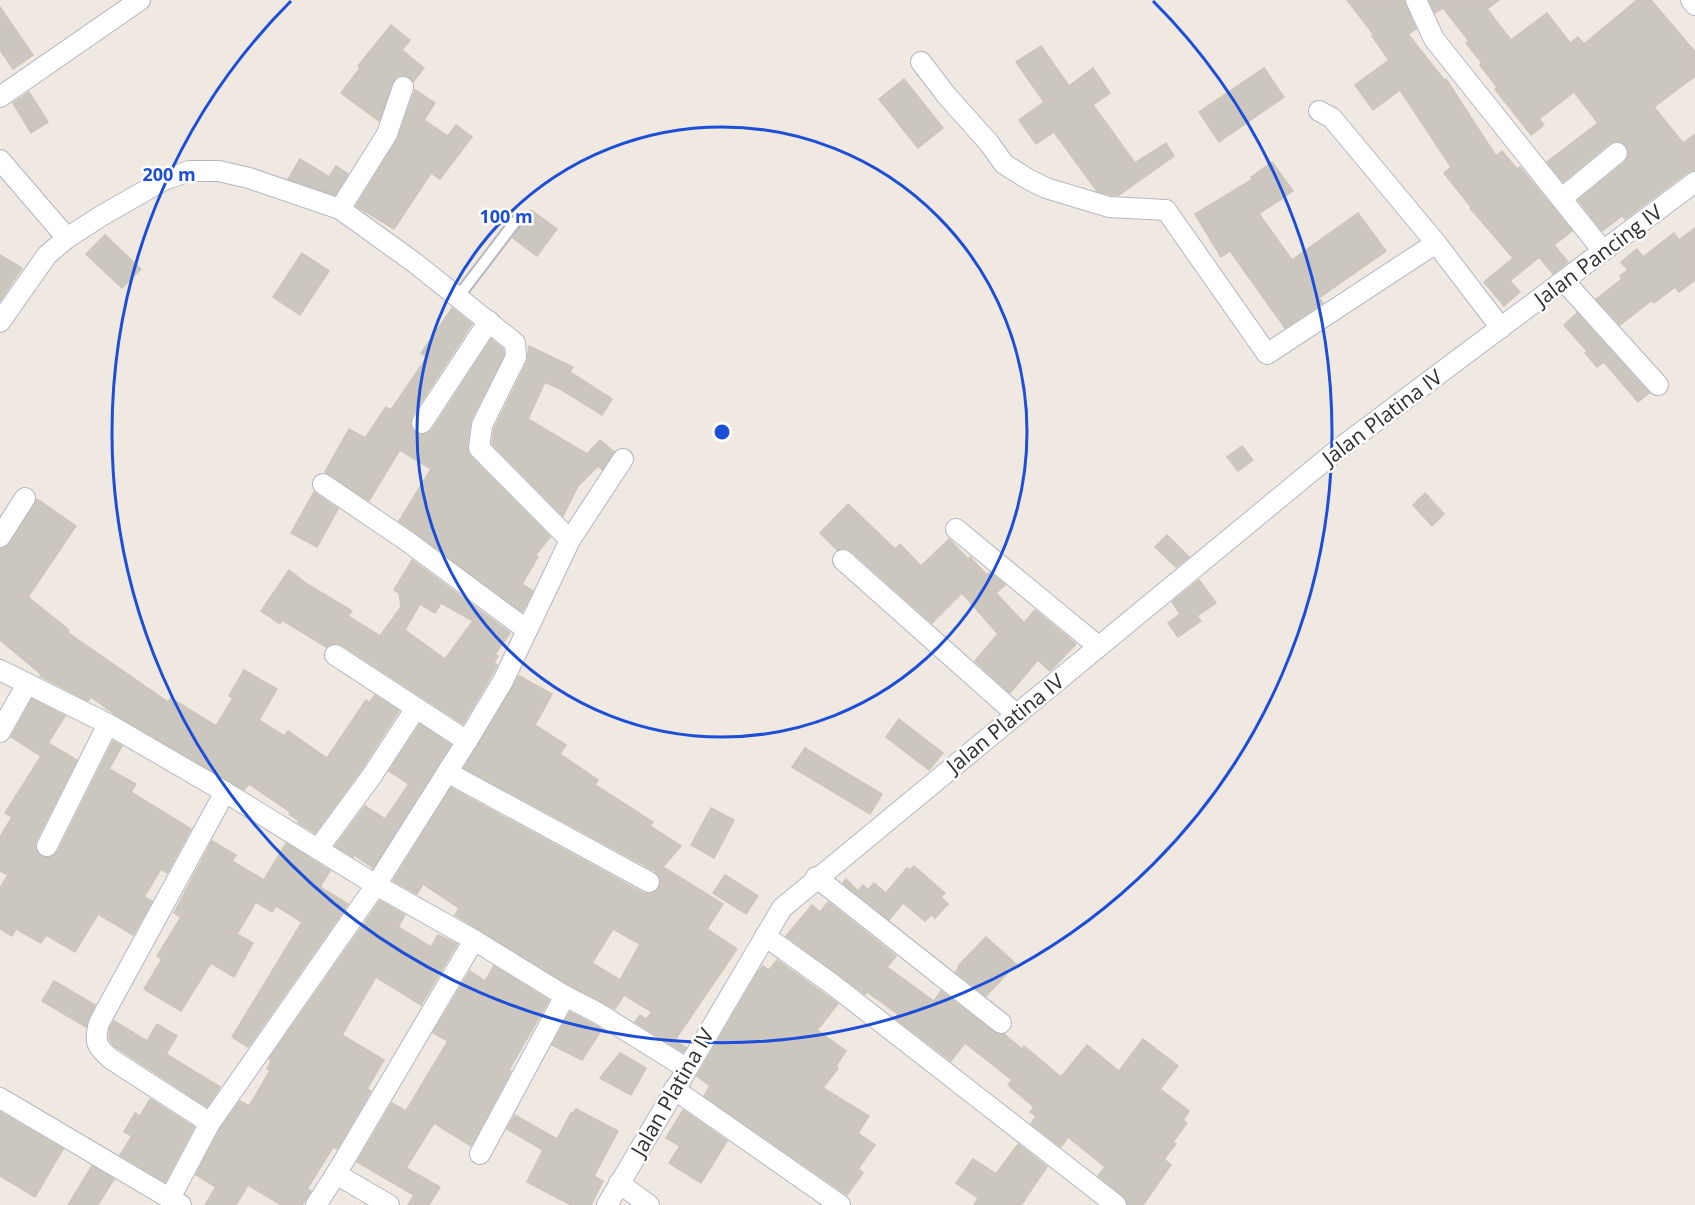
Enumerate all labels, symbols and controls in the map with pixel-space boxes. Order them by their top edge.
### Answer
text: 200 m [142,162,196,186]
street label: Jalan Pancing IV [1527,197,1668,314]
text: 100 m [479,204,533,228]
street label: Jalan Platina IV [1315,362,1448,473]
centre of rings [712,422,732,442]
street label: Jalan Platina IV [939,667,1070,780]
street label: Jalan Platina IV [623,1022,720,1163]

